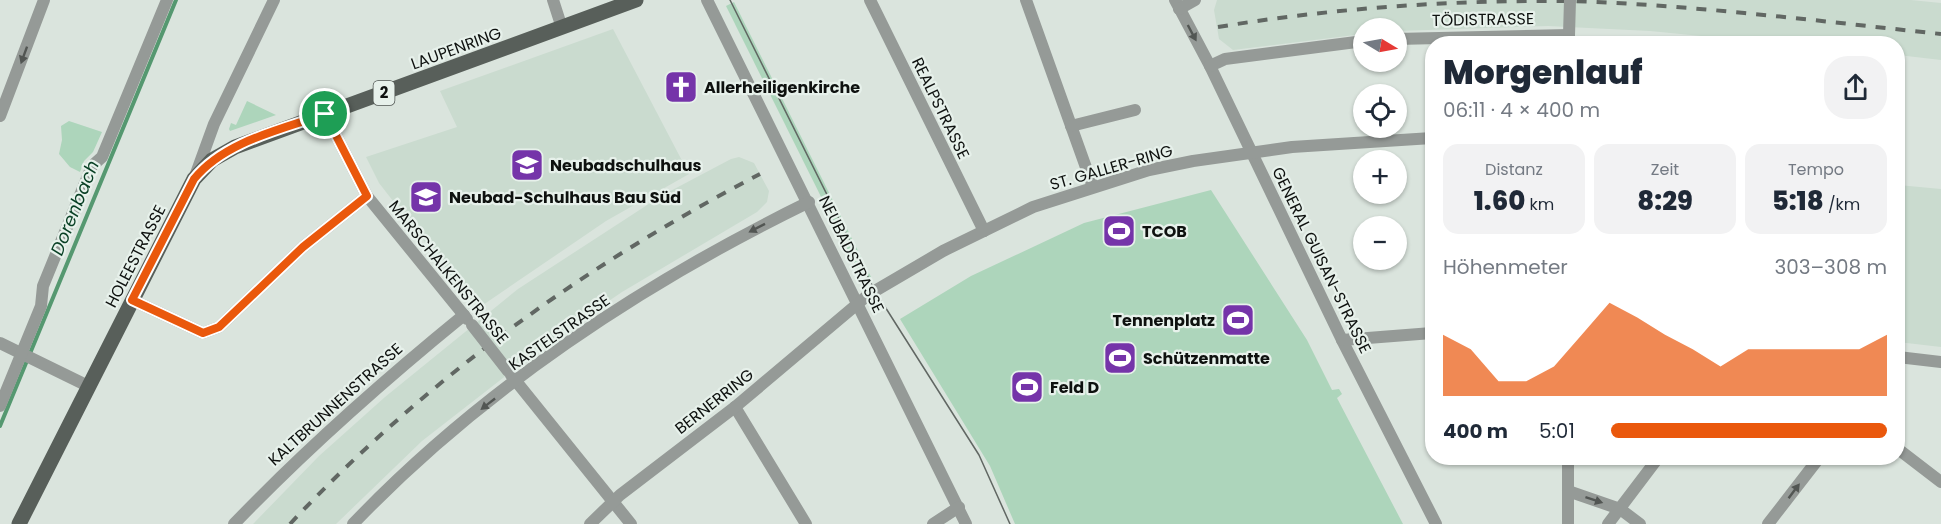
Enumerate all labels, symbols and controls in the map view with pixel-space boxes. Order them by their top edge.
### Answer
street label: TÖDISTRASSE [1432,7,1534,32]
north arrow [1353,18,1407,72]
map controls [1353,18,1407,270]
street label: LAUPENRING [408,21,505,75]
one-way arrow [1187,25,1197,42]
one-way arrow [19,46,29,64]
text: Morgenlauf [1443,49,1643,96]
street label: REALPSTRASSE [906,54,975,163]
button: share [1824,56,1887,119]
church icon: Allerheiligenkirche [663,69,699,105]
place label: Allerheiligenkirche [704,76,860,99]
road number: 2 [374,81,394,105]
button: locate [1353,84,1407,138]
pin [299,88,350,139]
text: 06:11 · 4 × 400 m [1443,96,1600,124]
icon: arrive [308,97,341,130]
street label: ST. GALLER-RING [1047,139,1175,196]
school or university icon: Neubadschulhaus [509,147,545,183]
button: + [1353,150,1407,204]
place label: Neubadschulhaus [550,154,702,177]
water label: Dorenbach [44,157,105,259]
text: Distanz [1485,158,1543,181]
text: Zeit [1651,158,1679,181]
text: Tempo [1788,158,1844,181]
street label: GENERAL GUISAN-STRASSE [1266,163,1377,357]
school or university icon: Neubad-Schulhaus Bau Süd [408,179,444,215]
text: 1.60 [1474,183,1525,219]
text: 8:29 [1637,183,1693,219]
text: 5:18 [1772,183,1824,219]
place label: Neubad-Schulhaus Bau Süd [449,186,681,209]
street label: NEUBADSTRASSE [813,192,890,317]
text: km [1525,193,1554,216]
text: /km [1824,193,1860,216]
street label: MARSCHALKENSTRASSE [383,195,514,349]
street label: HOLEESTRASSE [100,201,171,312]
sports icon: TCOB [1101,213,1137,249]
button: − [1353,216,1407,270]
place label: TCOB [1142,220,1187,243]
one-way arrow [748,224,765,233]
text: Höhenmeter [1443,253,1568,281]
text: 303–308 m [1774,253,1887,281]
street label: KASTELSTRASSE [504,289,615,376]
sports icon: Tennenplatz [1220,302,1256,338]
place label: Tennenplatz [1113,309,1215,332]
street label: KALTBRUNNENSTRASSE [263,338,408,471]
sports icon: Schützenmatte [1102,340,1138,376]
place label: Schützenmatte [1143,347,1270,370]
street label: BERNERRING [670,363,759,439]
sports icon: Feld D [1009,369,1045,405]
place label: Feld D [1050,376,1100,399]
one-way arrow [481,397,496,409]
text: 400 m [1443,417,1508,445]
text: 5:01 [1539,417,1575,445]
one-way arrow [1787,483,1799,498]
one-way arrow [1585,496,1603,505]

